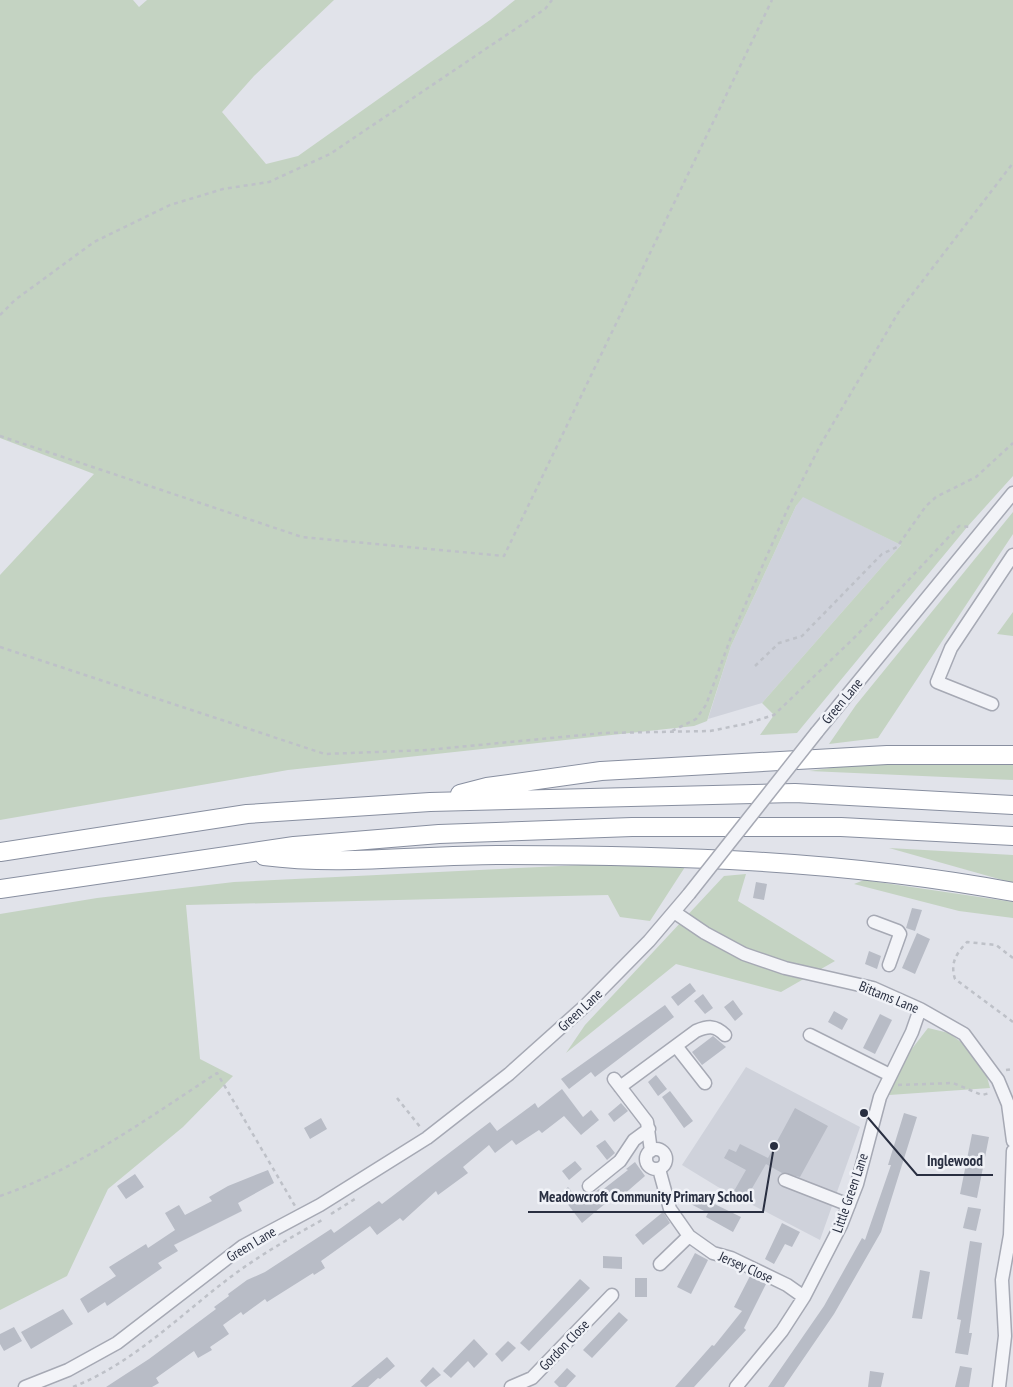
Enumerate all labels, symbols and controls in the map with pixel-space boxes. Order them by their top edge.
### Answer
street label: Green Lane [818,674,867,728]
street label: Bittams Lane [856,977,922,1017]
street label: Green Lane [554,985,606,1035]
callout: Inglewood [917,1145,993,1175]
street label: Little Green Lane [828,1151,872,1235]
text: Inglewood [927,1151,983,1170]
callout: Meadowcroft Community Primary School [528,1182,763,1212]
text: Meadowcroft Community Primary School [539,1187,753,1206]
street label: Green Lane [223,1222,279,1266]
street label: Jersey Close [715,1247,776,1287]
street label: Gordon Close [535,1315,593,1374]

